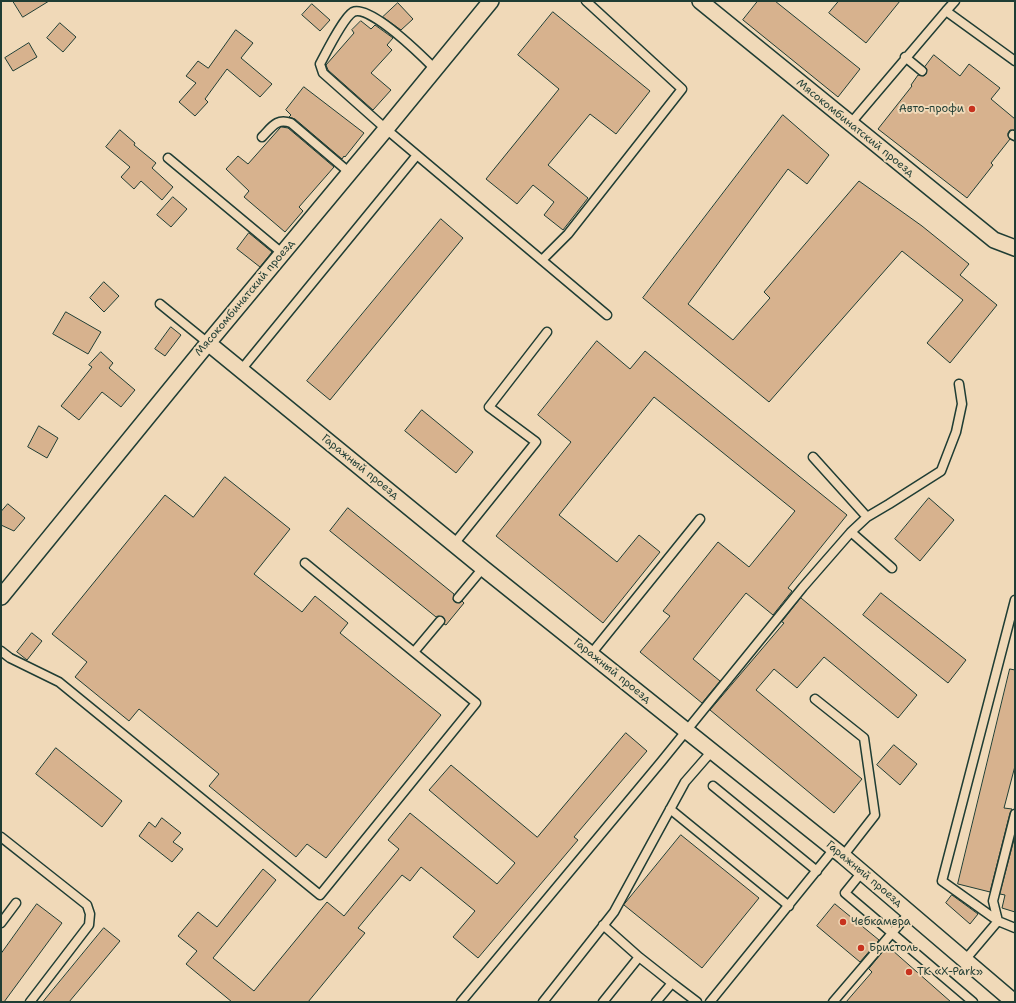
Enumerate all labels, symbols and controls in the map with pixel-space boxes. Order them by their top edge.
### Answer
street label: Мясокомбинатский проезд [793,76,917,180]
place label: Авто-профи [899,102,964,116]
marker: Авто-профи [967,104,977,114]
street label: Мясокомбинатский проезд [192,237,298,359]
street label: Гаражный проезд [319,432,401,502]
street label: Гаражный проезд [571,636,653,706]
street label: Гаражный проезд [823,838,905,910]
place label: Чебкамера [851,915,911,929]
marker: Чебкамера [838,917,848,927]
place label: Бристоль [869,941,918,955]
marker: Бристоль [856,943,866,953]
place label: ТК «X-Park» [917,965,983,979]
marker: ТК «X-Park» [904,967,914,977]

